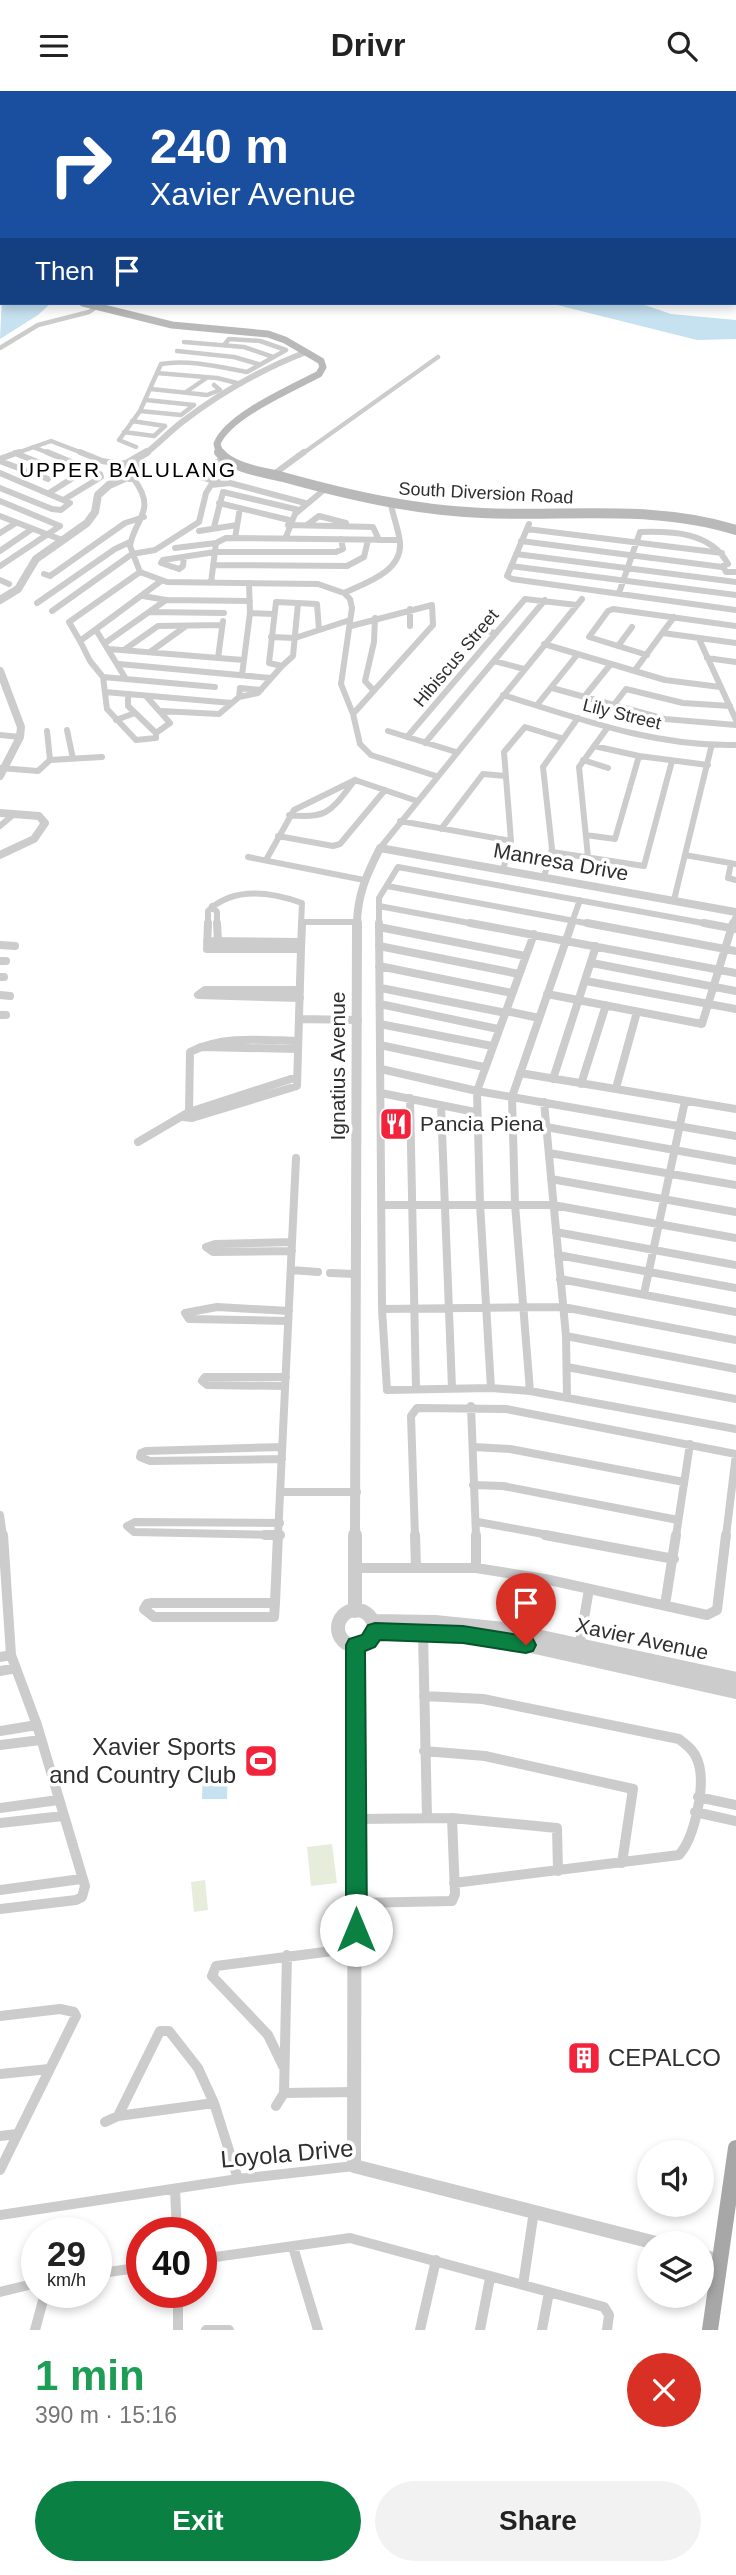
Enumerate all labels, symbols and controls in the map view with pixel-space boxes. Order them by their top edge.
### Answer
icon: menu [35,27,73,65]
text: Drivr [331,27,405,63]
icon: search [663,27,701,65]
icon: right [35,119,126,210]
text: 240 m [150,119,289,173]
text: Xavier Avenue [150,176,356,212]
icon: arrive [108,252,146,290]
text: Then [35,256,94,286]
district label: UPPER BALULANG [19,458,237,481]
street label: South Diversion Road [398,478,574,508]
street label: Hibiscus Street [409,605,503,711]
street label: Lily Street [581,695,663,733]
street label: Manresa Drive [492,838,630,885]
street label: Ignatius Avenue [326,991,349,1141]
restaurant icon: Pancia Piena [377,1105,415,1143]
place label: Pancia Piena [420,1112,544,1135]
pin [496,1573,556,1645]
icon: arrive [507,1584,545,1622]
street label: Xavier Avenue [574,1613,711,1664]
place label: Xavier Sports and Country Club [49,1733,236,1788]
sports icon: Xavier Sports and Country Club [242,1742,280,1780]
position arrow [319,1893,393,1967]
building icon: CEPALCO [565,2039,603,2077]
place label: CEPALCO [608,2044,721,2071]
street label: Loyola Drive [219,2134,355,2173]
map controls [637,2140,714,2308]
button: sound [637,2140,714,2217]
speed limit sign: 40 [126,2217,217,2308]
button: layers [637,2231,714,2308]
text: 29 [47,2234,86,2273]
text: km/h [47,2270,86,2290]
text: 1 min [35,2352,145,2399]
button: close [627,2353,701,2427]
text: 390 m · 15:16 [35,2402,177,2428]
button: Exit [35,2481,361,2561]
button: Share [375,2481,701,2561]

